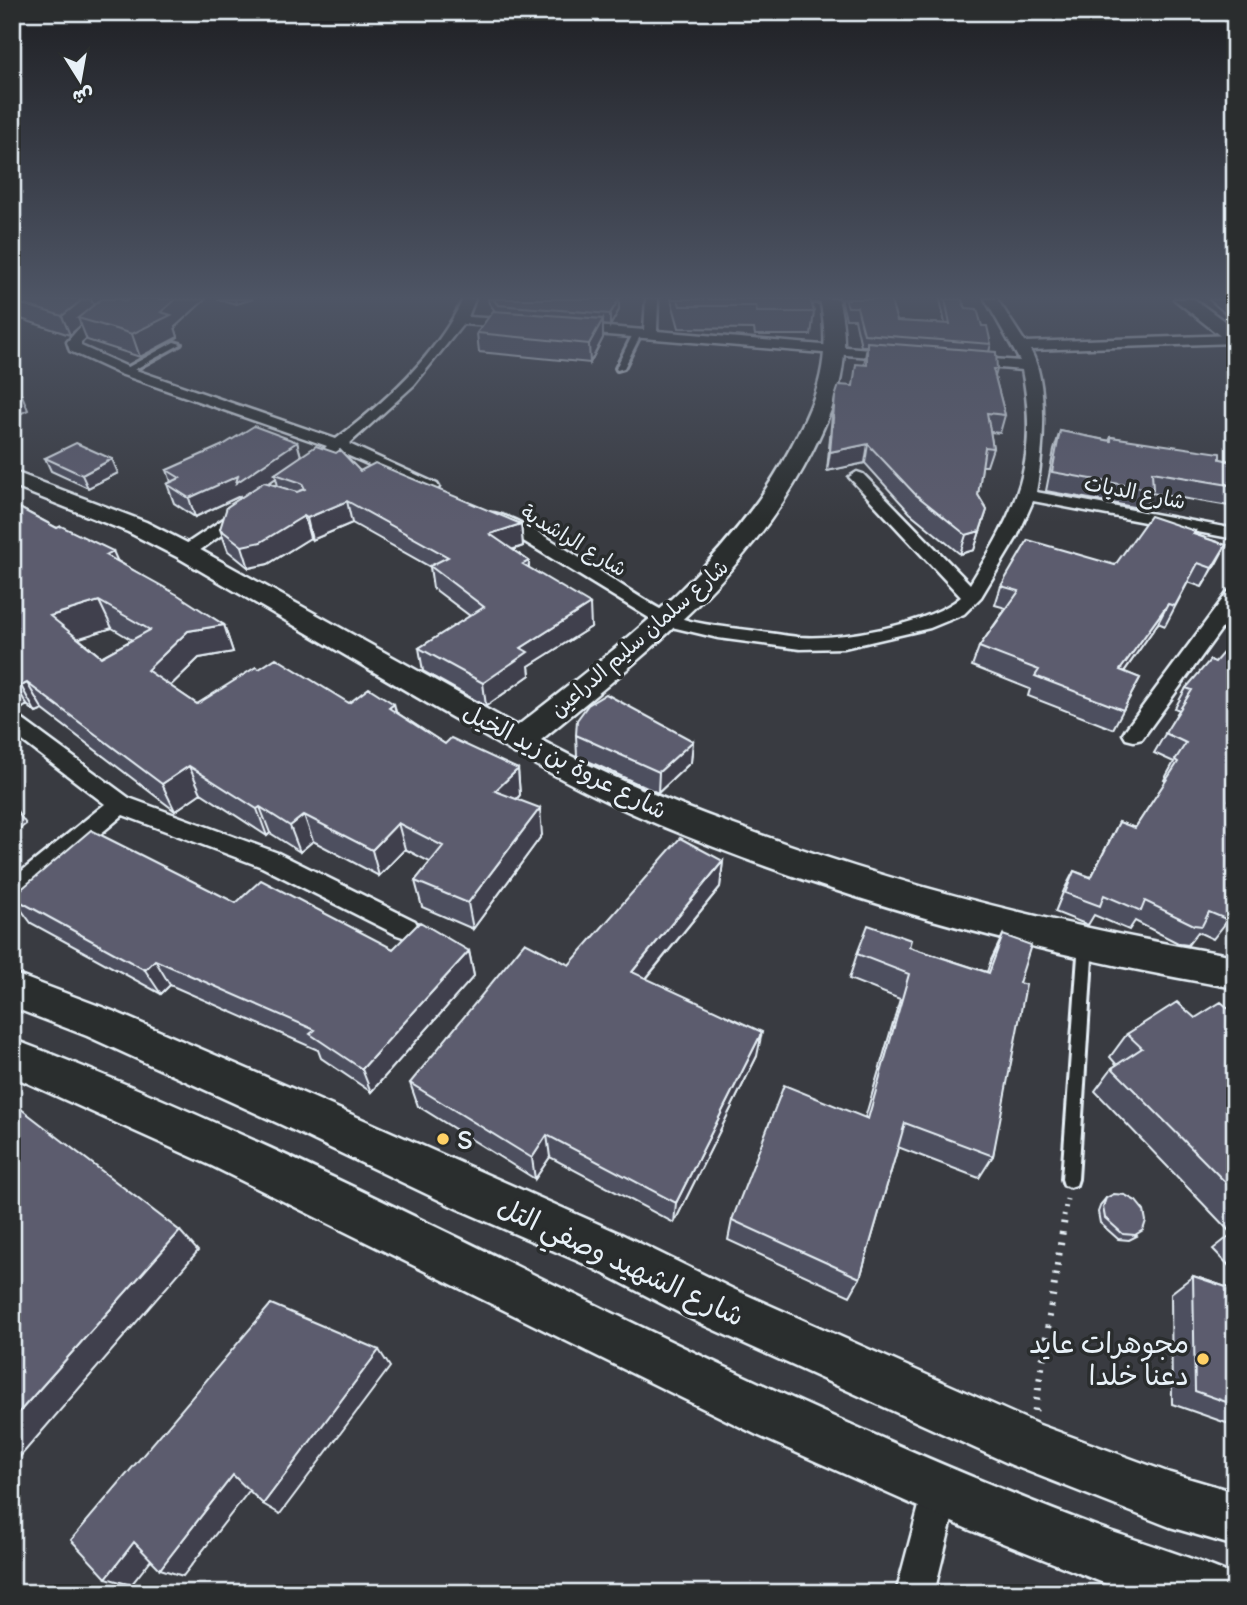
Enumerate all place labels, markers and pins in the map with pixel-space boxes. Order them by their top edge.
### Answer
place label: S [457,1122,473,1156]
marker: S [435,1131,451,1147]
place label: مجوهرات عايد دعنا خلدا [1029,1326,1189,1392]
marker: مجوهرات عايد دعنا خلدا [1195,1351,1211,1367]

